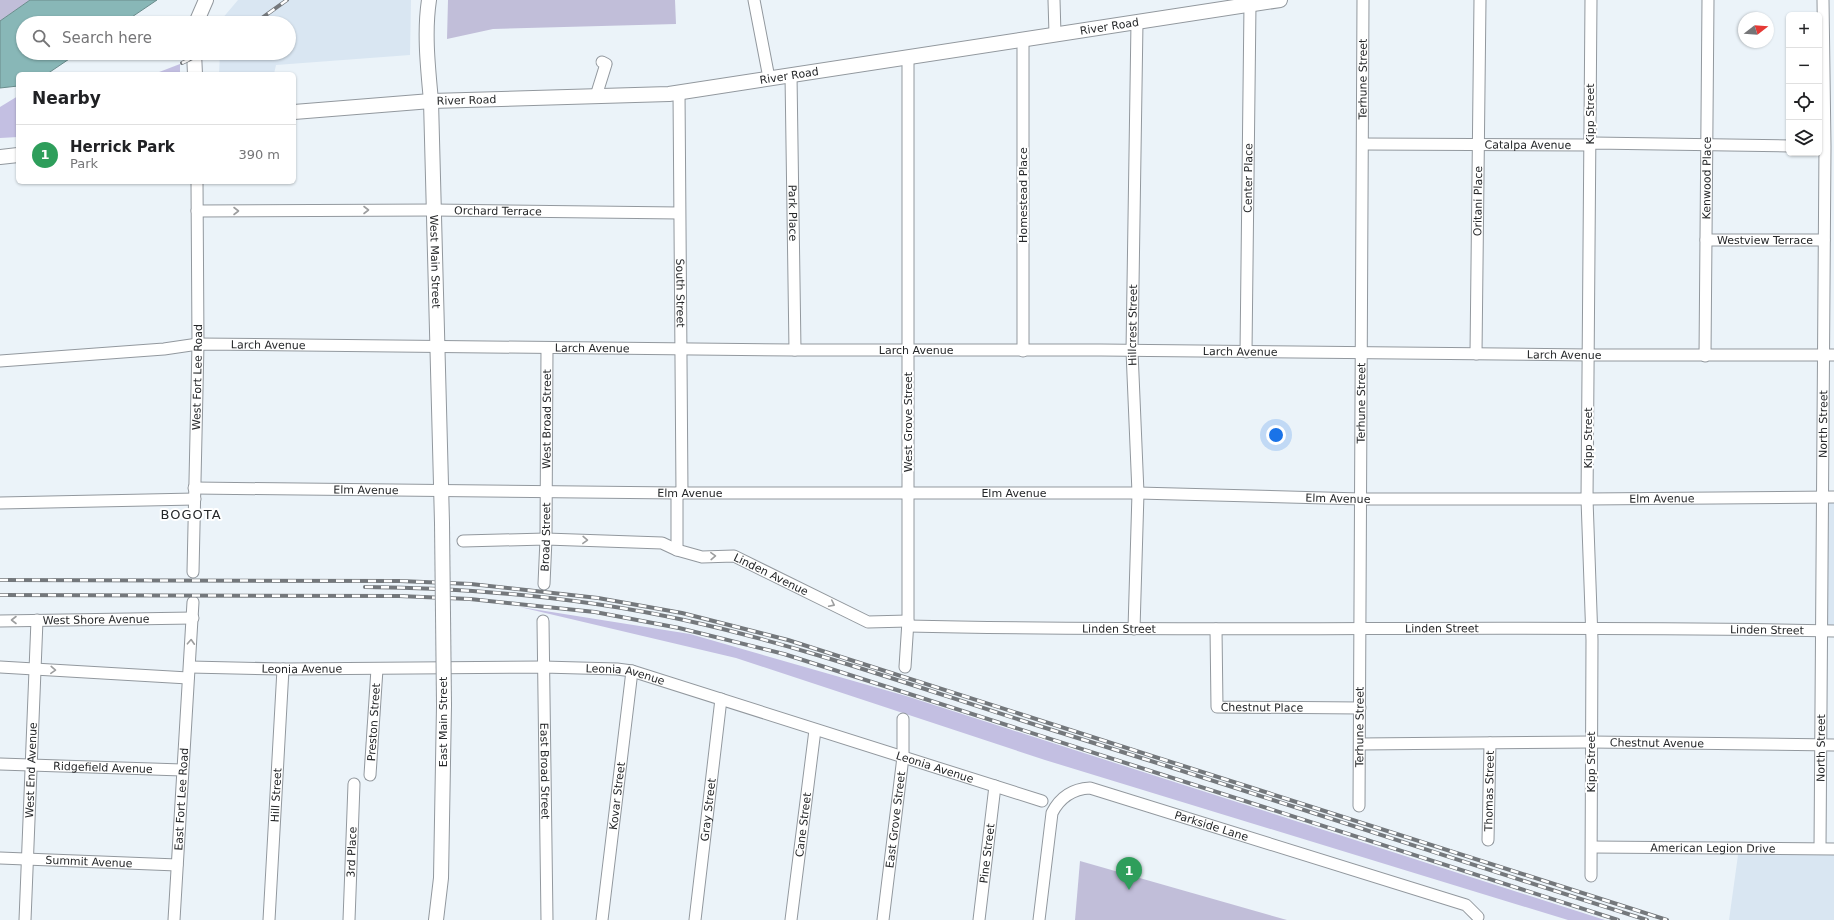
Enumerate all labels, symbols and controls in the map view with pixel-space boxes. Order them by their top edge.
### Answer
north arrow [1738,12,1774,48]
map controls [1786,12,1822,156]
button: + [1786,12,1822,48]
street label: River Road [1079,15,1140,37]
search box [16,16,296,60]
icon: search [30,27,52,49]
text: Search here [62,29,152,47]
street label: Terhune Street [1356,38,1369,120]
button: − [1786,48,1822,84]
street label: River Road [759,65,820,86]
street label: Kipp Street [1584,83,1597,145]
button: locate [1786,84,1822,120]
text: Nearby [32,88,101,108]
street label: River Road [437,93,497,107]
button: layers [1786,120,1822,156]
street label: Kenwood Place [1700,136,1713,219]
text: Herrick Park [70,138,175,156]
street label: Catalpa Avenue [1485,138,1572,151]
street label: Center Place [1241,143,1255,213]
text: 1 [40,147,50,162]
text: 390 m [238,147,280,162]
street label: Homestead Place [1017,147,1030,243]
text: Park [70,156,98,171]
street label: Oritani Place [1471,166,1485,236]
street label: Park Place [786,185,800,242]
street label: Orchard Terrace [454,204,542,218]
one-way arrow [363,206,369,214]
one-way arrow [233,207,239,215]
street label: West Main Street [427,215,443,309]
street label: Westview Terrace [1717,234,1813,247]
street label: South Street [674,258,687,328]
street label: Hillcrest Street [1125,284,1140,366]
street label: West Fort Lee Road [190,324,205,430]
street label: Larch Avenue [231,338,306,352]
street label: Larch Avenue [555,341,630,355]
street label: Larch Avenue [879,344,954,357]
street label: Larch Avenue [1203,345,1278,358]
street label: Larch Avenue [1527,348,1602,362]
street label: Terhune Street [1354,362,1368,444]
street label: West Broad Street [540,368,553,469]
street label: West Grove Street [902,371,915,472]
street label: North Street [1816,389,1830,458]
street label: Kipp Street [1582,407,1595,469]
your location [1266,425,1286,445]
street label: Elm Avenue [333,483,399,497]
street label: Elm Avenue [657,486,723,500]
street label: Elm Avenue [981,487,1047,500]
street label: Elm Avenue [1305,491,1371,506]
street label: Elm Avenue [1629,492,1695,505]
street label: Broad Street [538,502,553,572]
district label: BOGOTA [160,507,222,522]
one-way arrow [582,536,588,545]
street label: Linden Avenue [732,550,811,598]
one-way arrow [710,552,716,561]
one-way arrow [827,599,835,607]
street label: West Shore Avenue [43,612,150,627]
one-way arrow [11,616,17,624]
street label: Linden Street [1082,622,1157,635]
street label: Linden Street [1405,622,1480,635]
street label: Linden Street [1730,623,1805,637]
one-way arrow [187,639,196,645]
street label: Leonia Avenue [261,662,343,676]
street label: Leonia Avenue [585,662,667,688]
one-way arrow [50,666,56,675]
street label: East Main Street [437,676,450,767]
street label: Preston Street [364,682,383,762]
street label: Terhune Street [1353,686,1366,768]
street label: Chestnut Place [1221,701,1304,714]
street label: North Street [1814,713,1827,782]
street label: West End Avenue [23,722,39,818]
street label: East Broad Street [538,723,552,820]
street label: Kipp Street [1585,731,1598,793]
street label: Chestnut Avenue [1610,736,1704,750]
street label: East Fort Lee Road [172,747,191,851]
street label: Leonia Avenue [895,749,976,786]
street label: Thomas Street [1482,750,1496,832]
street label: Ridgefield Avenue [53,759,153,776]
street label: Kovar Street [606,761,628,831]
street label: Hill Street [268,767,284,823]
street label: East Grove Street [883,770,908,869]
street label: Gray Street [698,777,718,842]
street label: Cane Street [792,791,814,858]
street label: Parkside Lane [1173,808,1250,843]
street label: Pine Street [977,822,997,884]
street label: 3rd Place [344,826,359,878]
street label: American Legion Drive [1650,841,1776,855]
street label: Summit Avenue [45,853,133,870]
pin: 1 [1116,857,1142,890]

